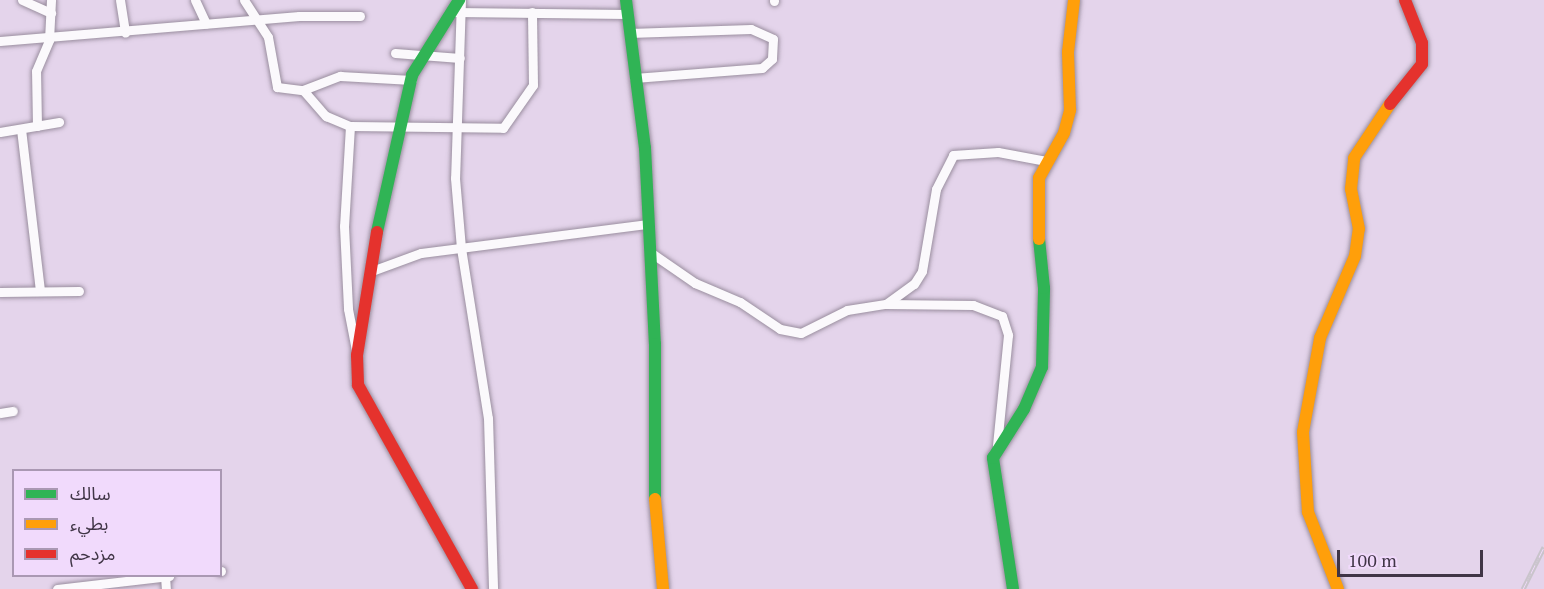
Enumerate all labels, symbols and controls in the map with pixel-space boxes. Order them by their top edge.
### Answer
legend [12,469,222,577]
text: سالك [70,481,111,505]
text: بطيء [70,511,108,535]
scale bar [1340,538,1486,576]
text: مزدحم [70,541,115,565]
text: 100 m [1348,548,1397,572]

